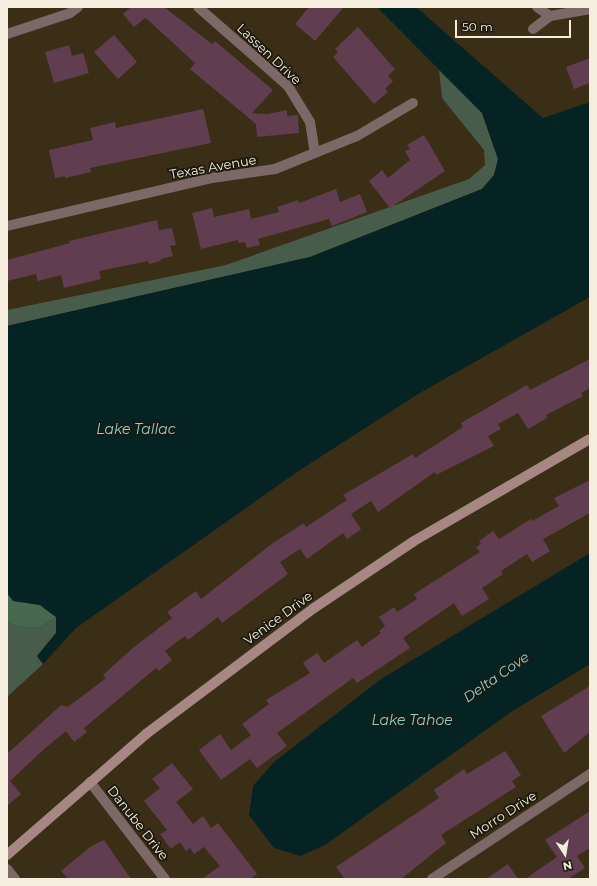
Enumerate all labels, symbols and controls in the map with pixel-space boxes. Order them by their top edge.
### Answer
scale bar [457,12,573,38]
text: 50 m [462,19,493,34]
street label: Lassen Drive [234,20,304,88]
street label: Texas Avenue [168,152,258,182]
water label: Lake Tallac [96,421,176,437]
street label: Venice Drive [241,588,315,648]
water label: Delta Cove [460,648,532,706]
water label: Lake Tahoe [371,712,453,728]
street label: Danube Drive [104,783,172,863]
street label: Morro Drive [467,788,539,842]
north arrow [545,834,585,874]
text: N [562,858,573,874]

